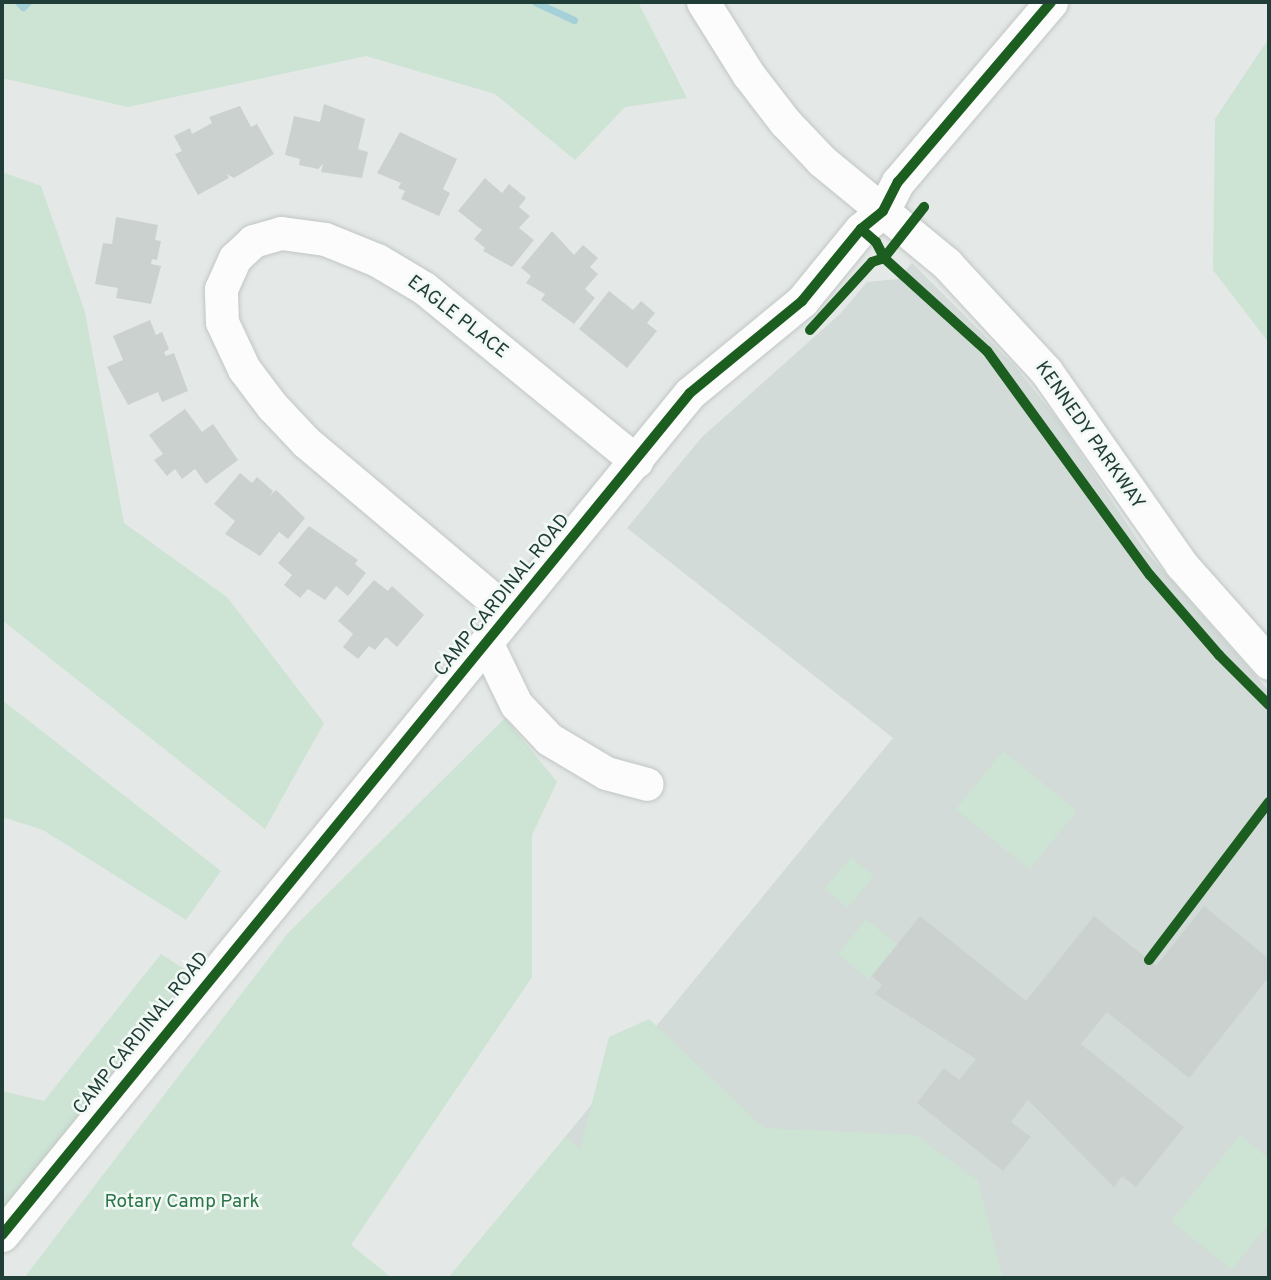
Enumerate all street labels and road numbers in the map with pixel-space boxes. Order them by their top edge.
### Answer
street label: EAGLE PLACE [402,272,512,364]
street label: KENNEDY PARKWAY [1029,357,1149,515]
street label: CAMP CARDINAL ROAD [430,510,576,682]
street label: CAMP CARDINAL ROAD [69,948,215,1120]

